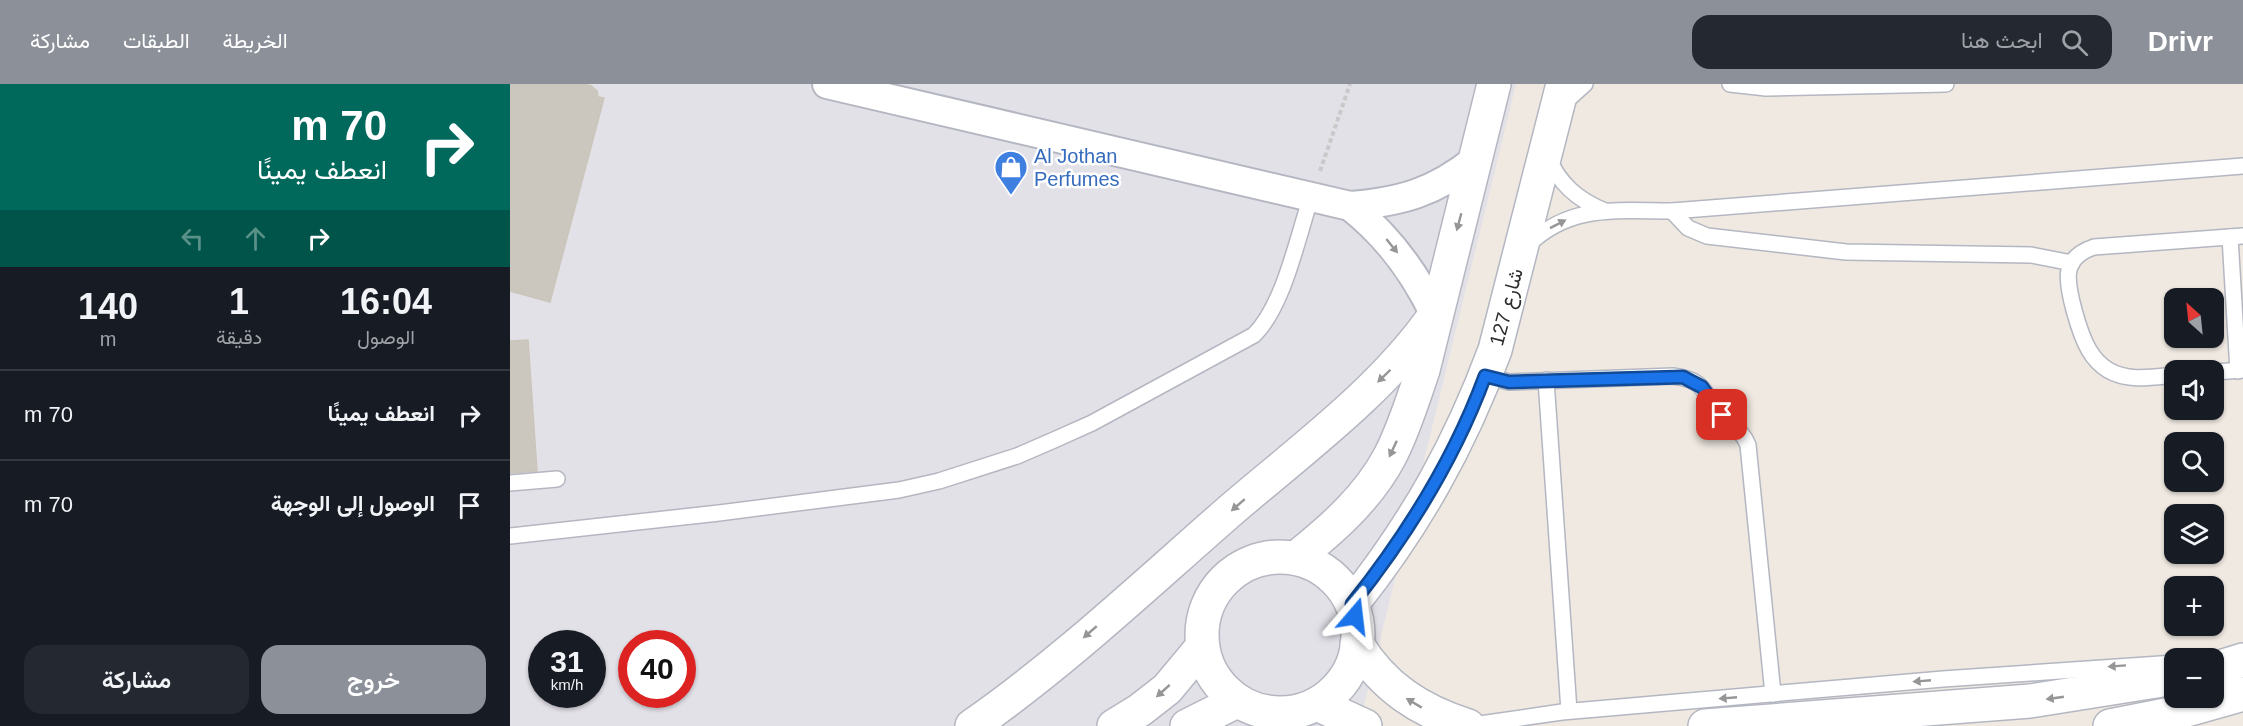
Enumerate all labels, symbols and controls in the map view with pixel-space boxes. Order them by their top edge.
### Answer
search box [1692,15,2112,69]
icon: search [2058,26,2091,59]
text: Drivr [2148,26,2213,57]
text: ابحث هنا [1961,28,2043,53]
text: مشاركة [30,29,90,52]
text: الطبقات [123,29,190,52]
text: الخريطة [223,29,288,52]
text: 70 m [291,102,387,149]
icon: right [408,108,486,186]
place label: Al Jothan Perfumes [1034,145,1120,190]
shop icon: Al Jothan Perfumes [993,149,1029,196]
text: انعطف يمينًا [257,155,387,185]
one-way arrow [1454,213,1463,231]
one-way arrow [1549,219,1566,228]
icon: left [176,222,209,255]
icon: ahead [239,222,272,255]
icon: right [302,222,335,255]
one-way arrow [1386,238,1399,254]
street label: شارع 127 [1485,266,1530,349]
text: 1 [229,281,249,322]
text: 16:04 [340,281,432,322]
text: 140 [78,286,138,327]
north arrow [2164,288,2224,348]
map controls [2164,288,2224,708]
text: دقيقة [216,326,262,348]
text: الوصول [357,326,415,348]
text: m [100,328,116,350]
button: sound [2164,360,2224,420]
one-way arrow [1376,369,1391,383]
pin [1696,389,1747,440]
icon: arrive [1705,398,1738,431]
icon: right [453,399,486,432]
text: انعطف يمينًا [327,401,435,426]
text: 70 m [24,402,73,427]
button: search [2164,432,2224,492]
one-way arrow [1388,441,1397,458]
icon: arrive [453,489,486,522]
text: الوصول إلى الوجهة [271,491,435,516]
text: 70 m [24,492,73,517]
one-way arrow [1231,498,1246,511]
button: layers [2164,504,2224,564]
button: + [2164,576,2224,636]
position arrow [1323,584,1387,648]
one-way arrow [1083,625,1098,638]
speed limit sign: 40 [618,630,696,708]
button: مشاركة [24,645,249,714]
button: خروج [261,645,486,714]
text: 31 [550,645,584,678]
button: − [2164,648,2224,708]
one-way arrow [2107,661,2126,671]
text: km/h [551,676,583,693]
one-way arrow [1913,676,1932,686]
one-way arrow [1156,684,1171,698]
one-way arrow [1718,693,1737,702]
one-way arrow [2046,693,2065,703]
one-way arrow [1406,697,1422,708]

